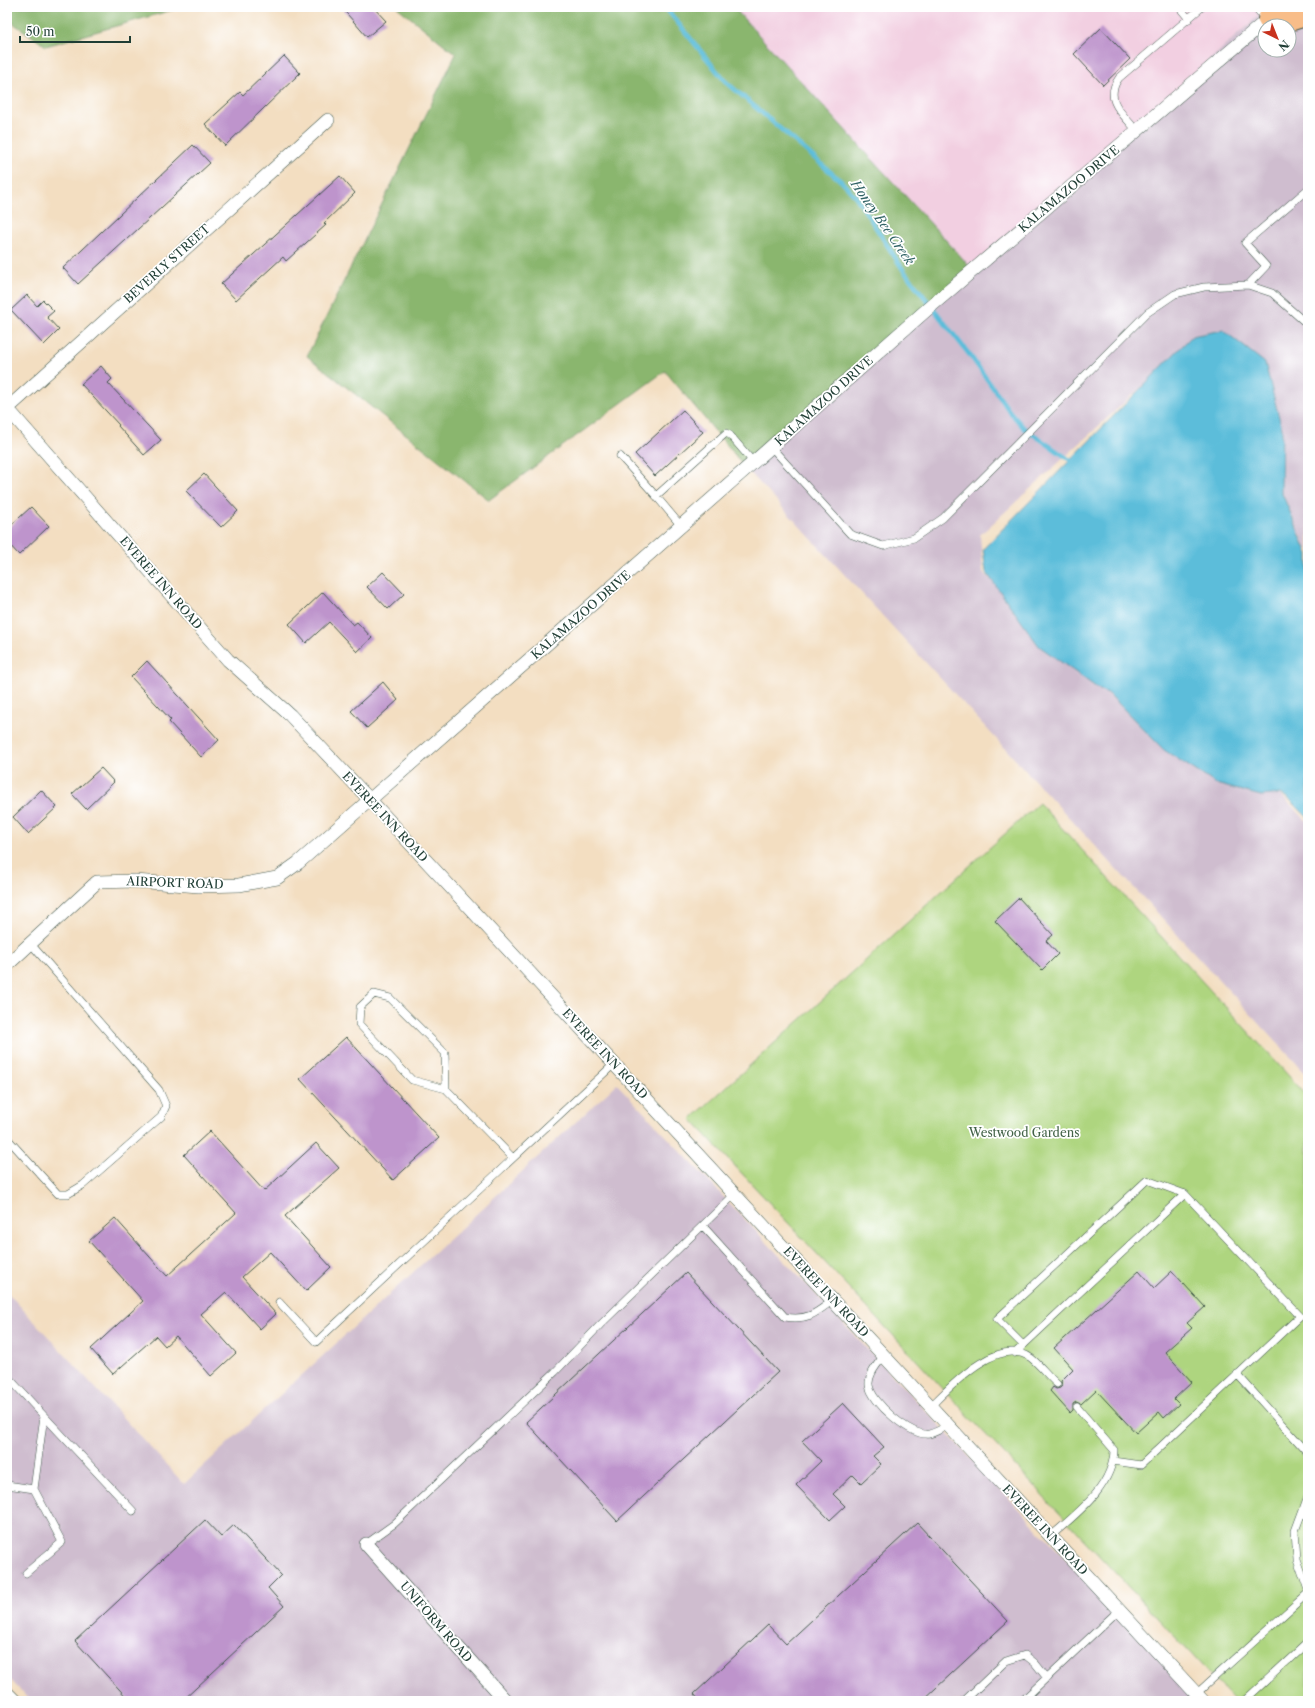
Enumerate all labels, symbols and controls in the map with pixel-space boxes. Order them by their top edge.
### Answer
scale bar [20,18,130,44]
north arrow [1257,18,1297,58]
text: 50 m [26,24,55,39]
text: N [1275,37,1292,54]
street label: KALAMAZOO DRIVE [1015,142,1122,235]
water label: Honey Bee Creek [847,176,918,268]
street label: BEVERLY STREET [120,221,213,306]
street label: KALAMAZOO DRIVE [771,353,876,449]
street label: EVEREE INN ROAD [117,533,206,632]
street label: KALAMAZOO DRIVE [528,567,634,662]
street label: EVEREE INN ROAD [340,768,431,865]
street label: AIRPORT ROAD [125,873,224,892]
street label: EVEREE INN ROAD [560,1005,651,1102]
park label: Westwood Gardens [968,1125,1079,1140]
street label: EVEREE INN ROAD [781,1243,872,1340]
street label: EVEREE INN ROAD [1000,1481,1091,1578]
street label: UNIFORM ROAD [397,1578,476,1665]

